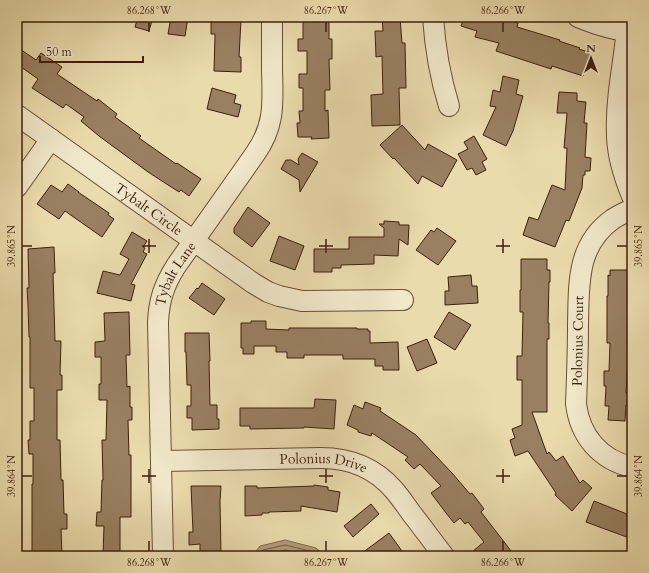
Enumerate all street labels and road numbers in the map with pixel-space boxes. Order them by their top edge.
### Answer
street label: Tybalt Circle [111,178,187,240]
street label: Tybalt Lane [150,237,200,308]
street label: Polonius Court [568,295,588,386]
street label: Polonius Drive [279,448,371,477]

